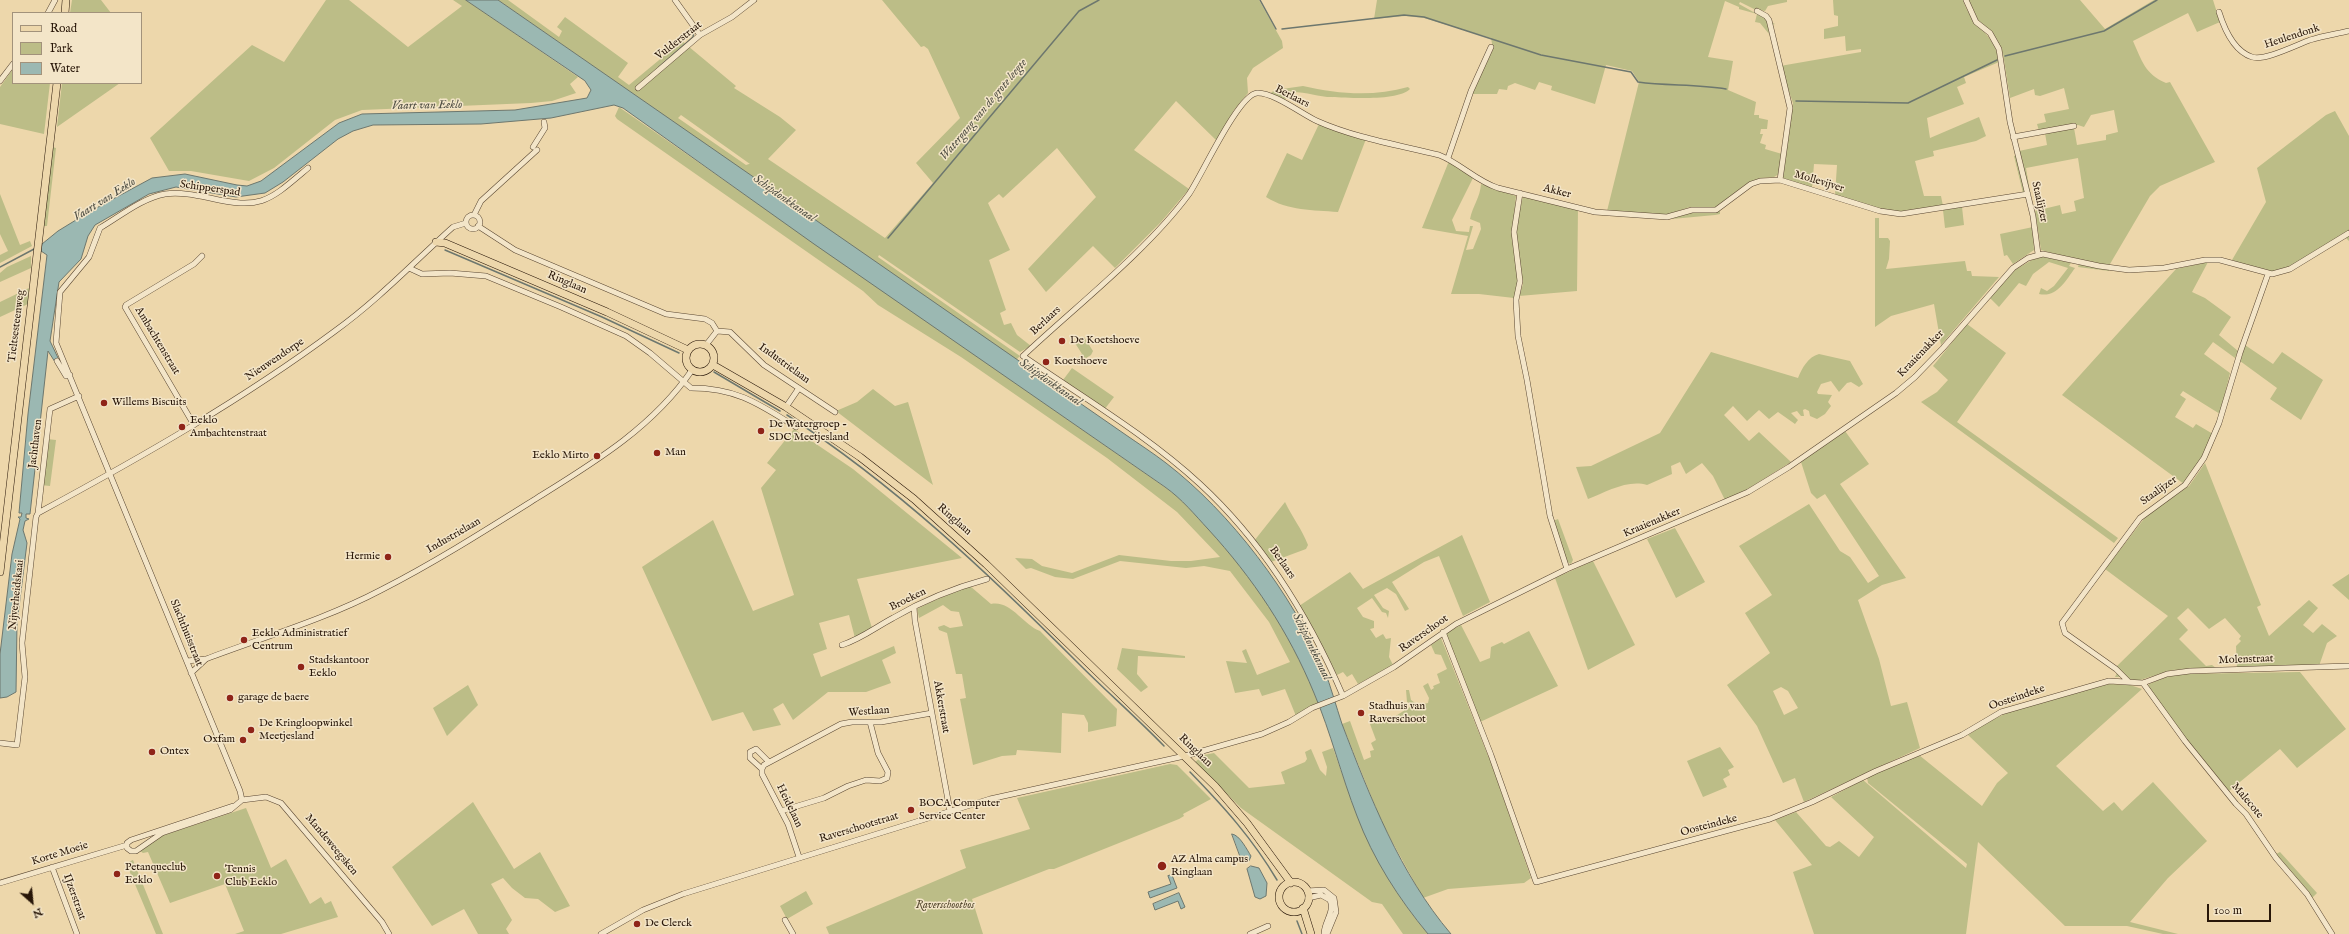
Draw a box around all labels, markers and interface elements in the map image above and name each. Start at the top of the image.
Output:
legend [12,12,142,84]
street label: Vulderstraat [653,19,705,63]
text: Road [50,21,77,36]
street label: Heulendonk [2263,22,2321,52]
text: Park [50,41,73,56]
water label: Watergang van de grote leegte [937,56,1031,164]
text: Water [50,61,80,76]
street label: Berlaars [1273,83,1311,111]
water label: Vaart van Eeklo [392,98,462,114]
street label: Mollevijver [1792,168,1846,196]
water label: Schipdonkkanaal [750,172,818,226]
water label: Vaart van Eeklo [71,175,139,225]
street label: Schipperspad [179,178,241,200]
street label: Staalijzer [2028,180,2050,224]
street label: Akker [1542,182,1572,202]
street label: Ringlaan [545,269,589,297]
street label: Tieltsesteenweg [6,289,28,363]
street label: Berlaars [1028,304,1064,338]
street label: Ambachtenstraat [132,305,182,377]
street label: Kraaienakker [1895,328,1947,380]
place label: De Koetshoeve [1070,334,1139,348]
street label: Nieuwendorpe [243,336,307,384]
marker: De Koetshoeve [1057,336,1067,346]
street label: Industrielaan [756,341,812,387]
place label: Koetshoeve [1054,355,1107,369]
water label: Schipdonkkanaal [1016,356,1084,410]
marker: Koetshoeve [1041,357,1051,367]
place label: Willems Biscuits [112,396,186,410]
marker: Willems Biscuits [99,398,109,408]
place label: Eeklo Ambachtenstraat [190,414,267,440]
place label: De Watergroep - SDC Meetjesland [769,418,849,444]
street label: Jachthaven [26,419,46,469]
marker: Eeklo Ambachtenstraat [177,422,187,432]
marker: De Watergroep - SDC Meetjesland [756,426,766,436]
place label: Man [665,446,686,460]
marker: Man [652,448,662,458]
place label: Eeklo Mirto [532,449,589,463]
marker: Eeklo Mirto [592,451,602,461]
street label: Staalijzer [2138,473,2180,509]
street label: Ringlaan [934,501,974,539]
street label: Kraaienakker [1621,505,1683,541]
street label: Industrielaan [425,515,483,557]
street label: Berlaars [1266,544,1298,582]
place label: Hermie [345,550,380,564]
marker: Hermie [383,552,393,562]
street label: Nijverheidskaai [7,559,27,631]
street label: Broeken [888,586,928,614]
street label: Slachthuisstraat [167,598,205,668]
water label: Schipdonkkanaal [1289,611,1333,683]
street label: Raverschoot [1397,612,1451,656]
place label: Eeklo Administratief Centrum [252,627,348,653]
marker: Eeklo Administratief Centrum [239,635,249,645]
street label: Molenstraat [2218,652,2274,668]
place label: Stadskantoor Eeklo [309,654,369,680]
marker: Stadskantoor Eeklo [296,662,306,672]
street label: Akkerstraat [930,680,952,734]
street label: Oosteindeke [1987,682,2047,714]
place label: garage de baere [238,691,309,705]
marker: garage de baere [225,693,235,703]
place label: Stadhuis van Raverschoot [1369,700,1426,726]
street label: Westlaan [848,704,890,720]
marker: Stadhuis van Raverschoot [1356,708,1366,718]
place label: De Kringloopwinkel Meetjesland [259,717,353,743]
marker: De Kringloopwinkel Meetjesland [246,725,256,735]
street label: Ringlaan [1176,732,1214,770]
place label: Oxfam [203,733,235,747]
marker: Oxfam [238,735,248,745]
place label: Ontex [160,745,189,759]
marker: Ontex [147,747,157,757]
street label: Malecote [2228,780,2266,822]
street label: Heidelaan [773,782,805,830]
place label: BOCA Computer Service Center [919,797,1000,823]
marker: BOCA Computer Service Center [906,805,916,815]
street label: Raverschootstraat [818,810,900,846]
street label: Mandeweegsken [302,812,360,878]
street label: Oosteindeke [1679,812,1739,840]
street label: Korte Moeie [30,839,90,869]
place label: AZ Alma campus Ringlaan [1171,853,1248,879]
marker: AZ Alma campus Ringlaan [1156,860,1168,872]
place label: Petanqueclub Eeklo [125,861,186,887]
place label: Tennis Club Eeklo [225,863,277,889]
marker: Petanqueclub Eeklo [112,869,122,879]
marker: Tennis Club Eeklo [212,871,222,881]
street label: IJzerstraat [60,872,88,922]
north arrow [12,882,52,922]
scale bar [2209,896,2273,922]
park label: Raverschootbos [916,899,974,913]
text: 100 m [2214,903,2242,918]
text: N [30,904,45,921]
place label: De Clerck [645,917,692,931]
marker: De Clerck [632,919,642,929]

